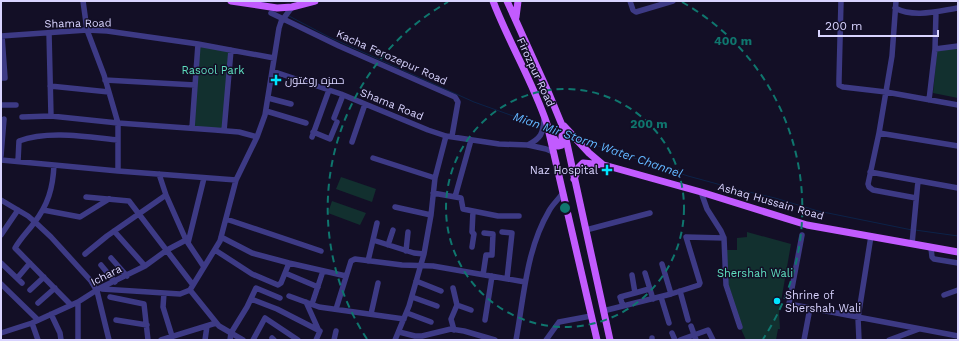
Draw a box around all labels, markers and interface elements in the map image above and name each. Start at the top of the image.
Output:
scale bar [819,12,938,38]
street label: Shama Road [44,16,112,31]
text: 200 m [825,19,862,33]
street label: Kacha Ferozepur Road [334,27,449,88]
text: 400 m [714,34,752,48]
street label: Firozpur Road [514,36,557,109]
park label: Rasool Park [182,64,244,77]
marker: حمزه روغتون [270,74,282,86]
place label: حمزه روغتون [285,74,344,87]
street label: Shama Road [358,86,425,123]
water label: Mian Mir Storm Water Channel [511,109,685,181]
text: 200 m [630,117,668,131]
place label: Naz Hospital [530,164,599,177]
marker: Naz Hospital [601,164,613,176]
street label: Ashaq Hussain Road [716,180,825,223]
centre of rings [558,201,572,215]
street label: Ichara [89,262,124,289]
park label: Shershah Wali [717,267,793,280]
place label: Shrine of Shershah Wali [785,289,861,315]
marker: Shrine of Shershah Wali [772,296,782,306]

